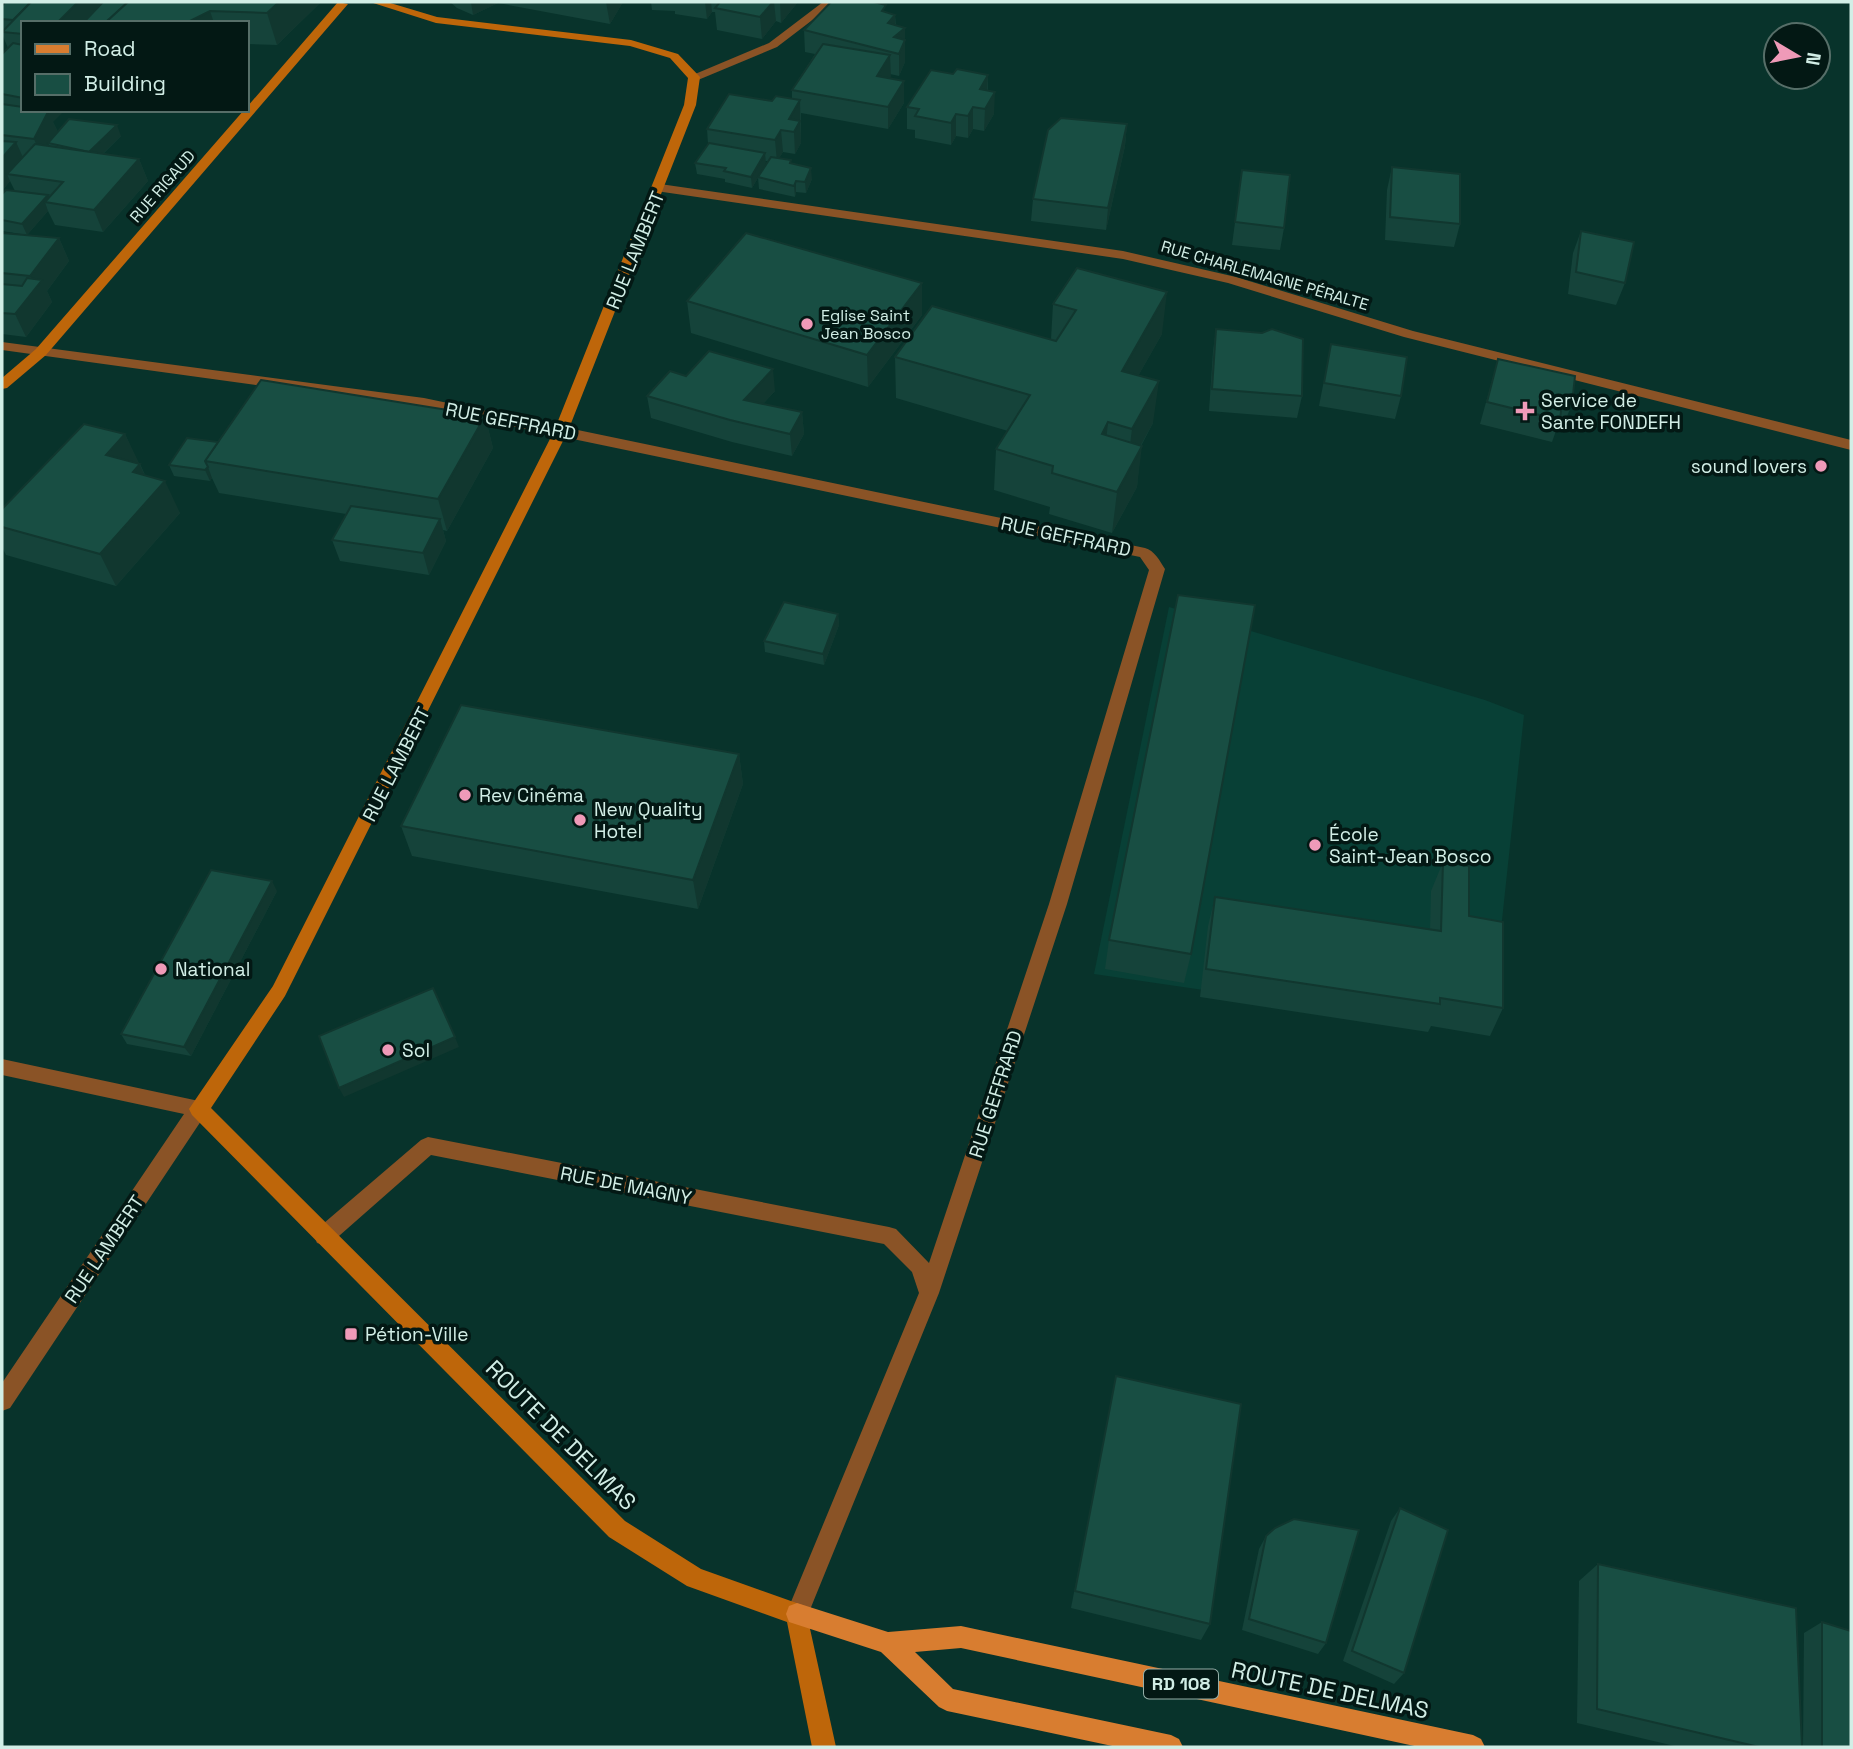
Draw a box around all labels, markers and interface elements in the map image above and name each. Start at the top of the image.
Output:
legend [21,21,248,112]
north arrow [1762,21,1832,91]
text: Road [84,35,136,62]
text: N [1800,50,1827,67]
text: Building [84,70,166,97]
street label: RUE RIGAUD [125,146,200,227]
street label: RUE LAMBERT [600,187,671,313]
street label: RUE CHARLEMAGNE PÉRALTE [1159,236,1371,315]
place label: Eglise Saint Jean Bosco [821,305,911,344]
marker: Eglise Saint Jean Bosco [799,316,815,332]
place label: Service de Sante FONDEFH [1541,388,1681,435]
street label: RUE GEFFRARD [443,397,578,446]
marker: Service de Sante FONDEFH [1515,401,1535,421]
place label: sound lovers [1691,454,1807,479]
marker: sound lovers [1813,458,1829,474]
street label: RUE GEFFRARD [998,510,1133,562]
street label: RUE LAMBERT [357,703,436,826]
place label: Rev Cinéma [479,783,584,808]
marker: Rev Cinéma [457,787,473,803]
place label: New Quality Hotel [594,797,703,844]
marker: New Quality Hotel [572,812,588,828]
place label: École Saint-Jean Bosco [1329,822,1492,869]
marker: École Saint-Jean Bosco [1307,837,1323,853]
place label: National [175,957,250,982]
marker: National [153,961,169,977]
street label: RUE GEFFRARD [963,1027,1028,1161]
place label: Sol [402,1038,430,1063]
marker: Sol [380,1042,396,1058]
street label: RUE DE MAGNY [558,1160,694,1211]
street label: RUE LAMBERT [59,1190,150,1308]
place label: Pétion-Ville [365,1322,468,1347]
marker: Pétion-Ville [343,1326,359,1342]
street label: ROUTE DE DELMAS [479,1353,643,1517]
street label: ROUTE DE DELMAS [1229,1654,1431,1726]
road number: RD 108 [1144,1670,1218,1699]

